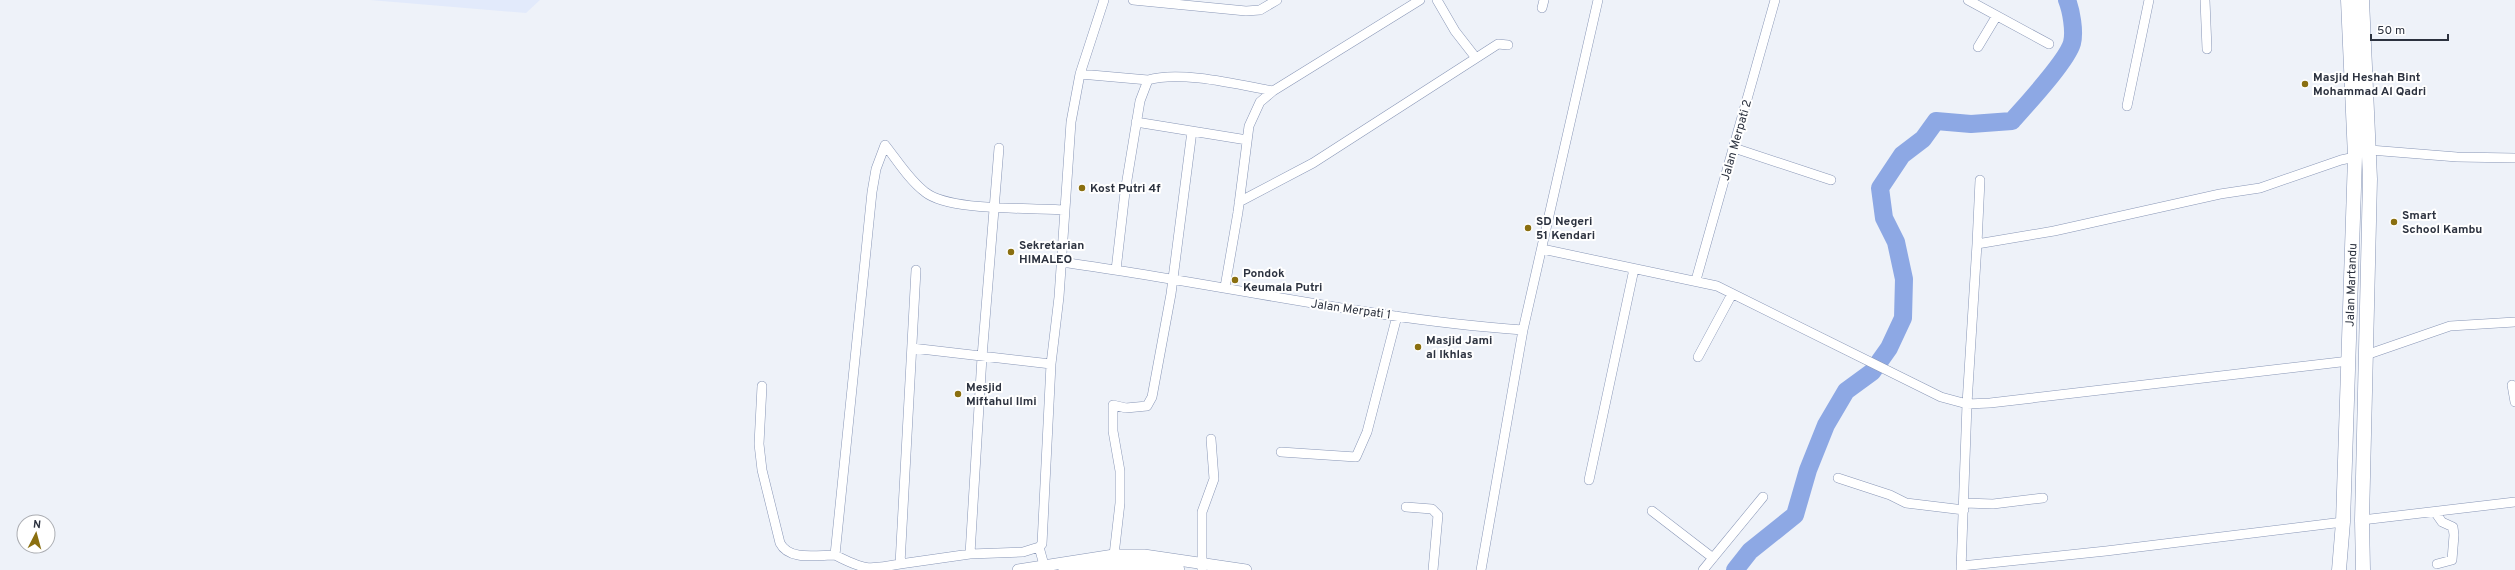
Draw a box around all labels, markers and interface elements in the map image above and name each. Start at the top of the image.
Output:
scale bar [2371,16,2448,42]
text: 50 m [2377,23,2405,39]
place label: Masjid Heshah Bint Mohammad Al Qadri [2313,70,2426,100]
marker: Masjid Heshah Bint Mohammad Al Qadri [2300,79,2310,89]
street label: Jalan Merpati 2 [1718,98,1756,183]
place label: Kost Putri 4f [1090,181,1161,197]
marker: Kost Putri 4f [1077,183,1087,193]
place label: Smart School Kambu [2402,208,2482,238]
place label: SD Negeri 51 Kendari [1536,214,1595,244]
marker: Smart School Kambu [2389,217,2399,227]
marker: SD Negeri 51 Kendari [1523,223,1533,233]
place label: Sekretarian HIMALEO [1019,238,1084,268]
street label: Jalan Martandu [2343,243,2361,327]
marker: Sekretarian HIMALEO [1006,247,1016,257]
place label: Pondok Keumala Putri [1243,266,1323,296]
marker: Pondok Keumala Putri [1230,275,1240,285]
street label: Jalan Merpati 1 [1310,296,1392,324]
place label: Masjid Jami al Ikhlas [1426,333,1492,363]
marker: Masjid Jami al Ikhlas [1413,342,1423,352]
place label: Mesjid Miftahul Ilmi [966,380,1037,410]
marker: Mesjid Miftahul Ilmi [953,389,963,399]
north arrow [16,514,56,554]
text: N [32,518,42,532]

